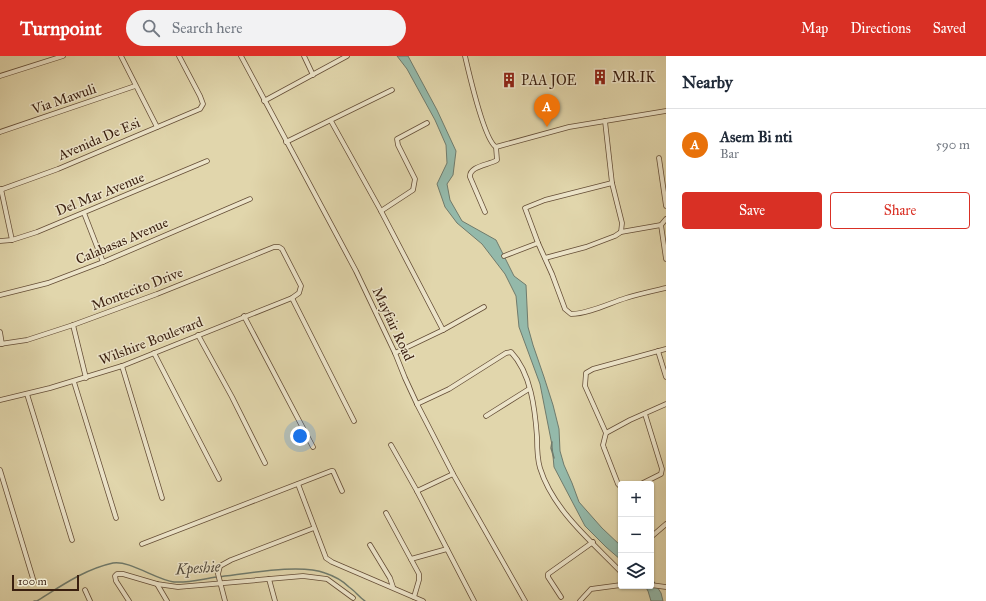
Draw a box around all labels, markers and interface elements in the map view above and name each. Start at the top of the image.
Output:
search box [126,10,406,46]
text: Turnpoint [20,17,102,40]
icon: search [140,17,162,39]
text: Search here [172,19,243,37]
text: Map [801,20,828,37]
text: Directions [850,20,911,37]
text: Saved [933,20,966,37]
building icon: MR.IK [591,68,609,86]
place label: MR.IK [612,69,656,86]
building icon: PAA JOE [500,71,518,89]
place label: PAA JOE [521,72,577,90]
text: Nearby [682,72,733,93]
street label: Via Mawuli [29,80,99,118]
pin: A [534,94,560,127]
street label: Avenida De Esi [55,114,143,164]
text: Asem Bi nti [720,128,792,146]
text: A [691,137,699,153]
text: 590 m [936,137,970,153]
text: Bar [720,146,739,162]
street label: Del Mar Avenue [53,168,147,220]
button: Save [682,192,822,229]
button: Share [830,192,970,229]
street label: Calabasas Avenue [73,214,171,268]
street label: Montecito Drive [89,264,185,314]
street label: Mayfair Road [369,284,417,364]
street label: Wilshire Boulevard [97,313,205,369]
your location [290,426,310,446]
map controls [618,481,654,589]
button: + [618,481,654,517]
button: − [618,517,654,553]
button: layers [618,553,654,589]
water label: Kpeshie [174,557,221,580]
scale bar [12,573,79,592]
text: 100 m [18,575,47,588]

